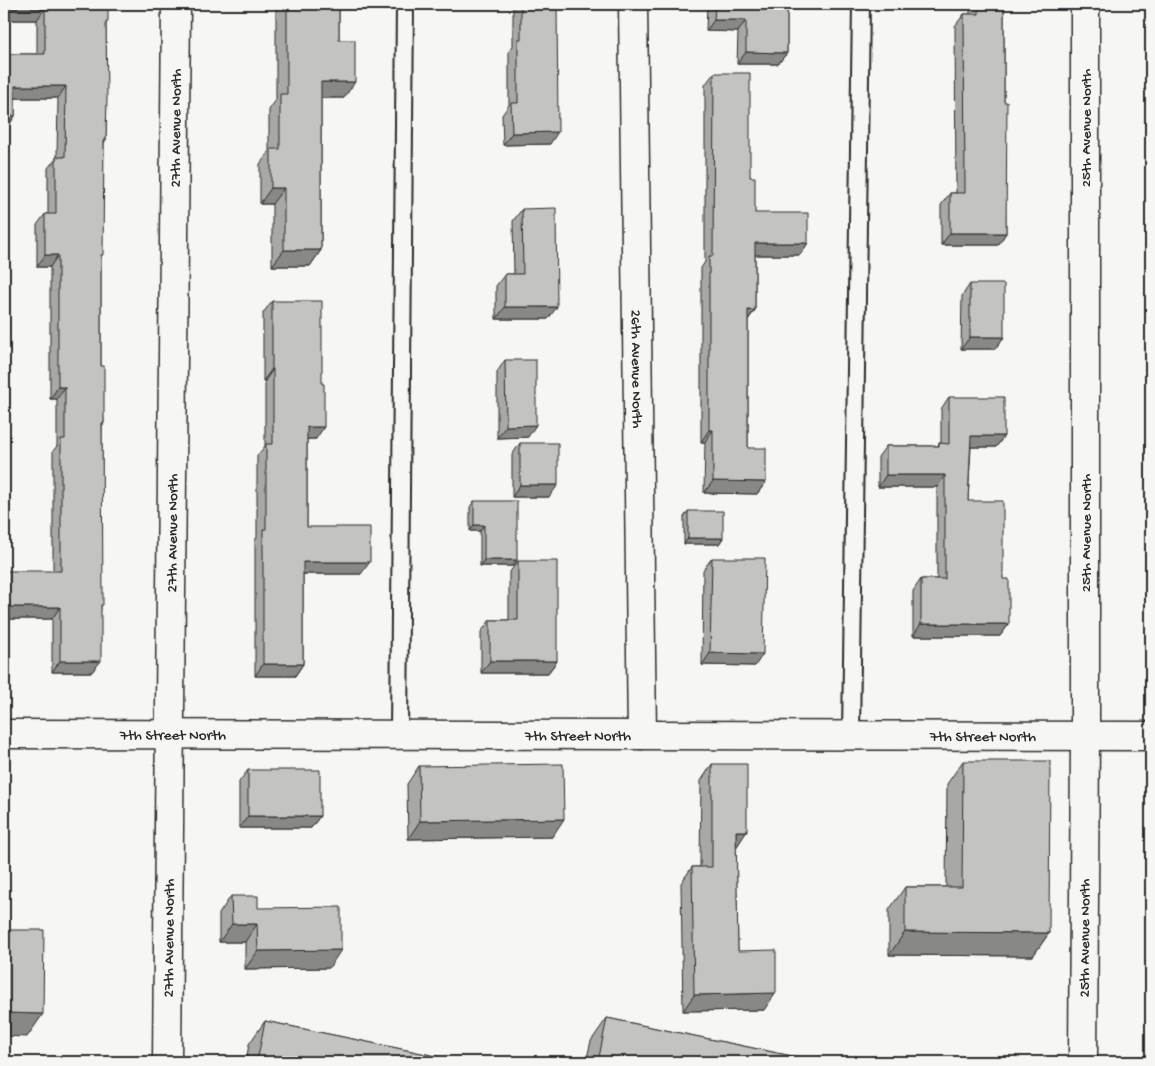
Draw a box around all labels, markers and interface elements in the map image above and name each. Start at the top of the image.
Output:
street label: 27th Avenue North [167,69,186,188]
street label: 25th Avenue North [1078,69,1096,187]
street label: 26th Avenue North [626,310,645,428]
street label: 27th Avenue North [164,474,183,592]
street label: 25th Avenue North [1078,474,1096,592]
street label: 7th Street North [119,727,226,745]
street label: 7th Street North [524,728,631,746]
street label: 7th Street North [929,729,1036,747]
street label: 27th Avenue North [161,879,180,997]
street label: 25th Avenue North [1076,879,1095,997]

